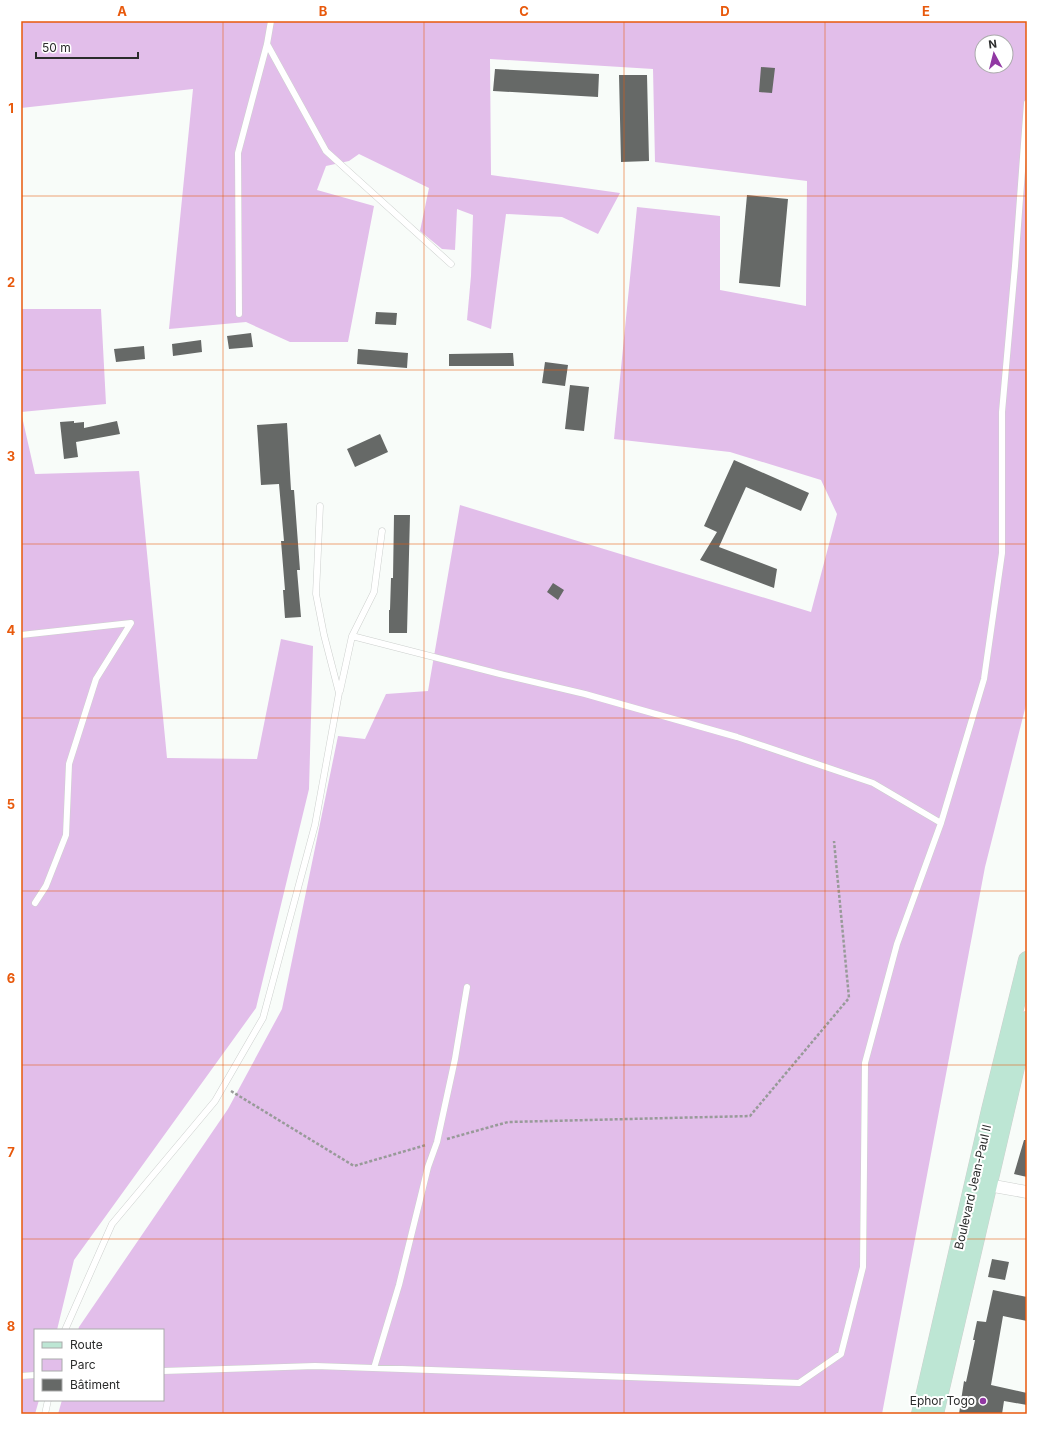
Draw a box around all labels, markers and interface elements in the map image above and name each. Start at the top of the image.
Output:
text: A [117,3,127,19]
text: B [319,3,328,19]
text: C [519,3,529,19]
text: D [720,3,730,19]
text: E [922,3,930,19]
scale bar [36,34,138,60]
north arrow [974,34,1014,74]
text: N [988,37,998,52]
text: 50 m [42,40,71,55]
text: 1 [8,100,14,116]
text: 2 [7,274,15,290]
text: 3 [7,448,15,464]
text: 4 [7,622,16,638]
text: 5 [7,796,15,812]
text: 6 [7,970,15,986]
street label: Boulevard Jean-Paul II [951,1123,994,1251]
text: 7 [7,1144,15,1160]
text: 8 [7,1318,15,1334]
legend [34,1329,164,1401]
text: Route [70,1337,103,1352]
text: Parc [70,1357,96,1372]
text: Bâtiment [70,1377,120,1392]
place label: Ephor Togo [910,1393,975,1408]
marker: Ephor Togo [978,1396,988,1406]

